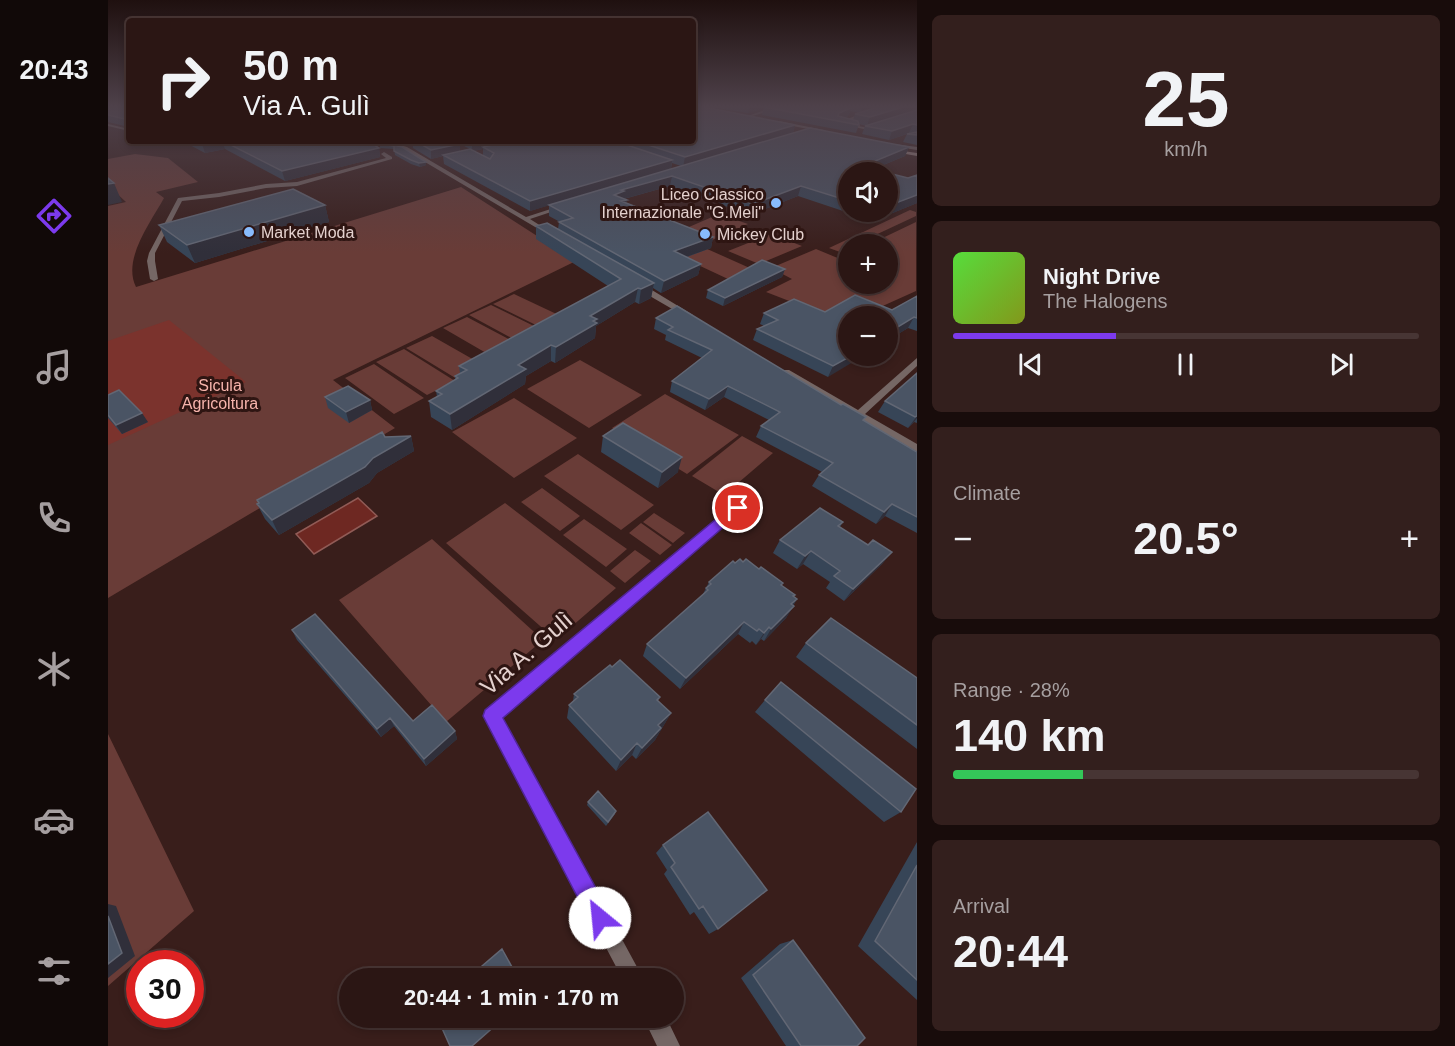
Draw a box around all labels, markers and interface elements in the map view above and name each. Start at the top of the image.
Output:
icon: right [144,42,222,120]
text: 50 m [243,42,339,89]
text: 20:43 [19,55,89,85]
text: 25 [1143,55,1229,143]
text: Via A. Gulì [243,91,370,121]
text: km/h [1164,138,1208,160]
map controls [838,162,898,366]
button: sound [838,162,898,222]
place label: Liceo Classico Internazionale "G.Meli" [601,186,764,221]
icon: directions [33,195,75,237]
marker: Liceo Classico Internazionale "G.Meli" [769,196,783,210]
place label: Market Moda [261,224,354,241]
marker: Market Moda [242,225,256,239]
place label: Mickey Club [717,226,804,243]
marker: Mickey Club [698,227,712,241]
button: + [838,234,898,294]
text: Night Drive [1043,264,1160,289]
text: The Halogens [1043,290,1168,312]
button: − [838,306,898,366]
icon: music [33,346,75,388]
icon: previous [1014,348,1047,381]
icon: pause [1169,348,1202,381]
icon: next [1325,348,1358,381]
park label: Sicula Agricoltura [182,377,258,412]
pin [712,482,763,533]
text: Climate [953,482,1021,504]
icon: arrive [721,491,754,524]
icon: phone [33,497,75,539]
text: 20.5° [1133,513,1239,564]
text: − [953,520,972,557]
text: + [1400,520,1419,557]
street label: Via A. Gulì [475,606,577,700]
icon: climate [33,648,75,690]
text: Range · 28% [953,679,1070,701]
text: 140 km [953,710,1106,761]
icon: car [33,799,75,841]
position arrow [568,886,632,950]
text: Arrival [953,895,1010,917]
text: 20:44 [953,926,1068,977]
icon: filters [33,950,75,992]
speed limit sign: 30 [126,950,204,1028]
text: 20:44 · 1 min · 170 m [404,985,619,1010]

